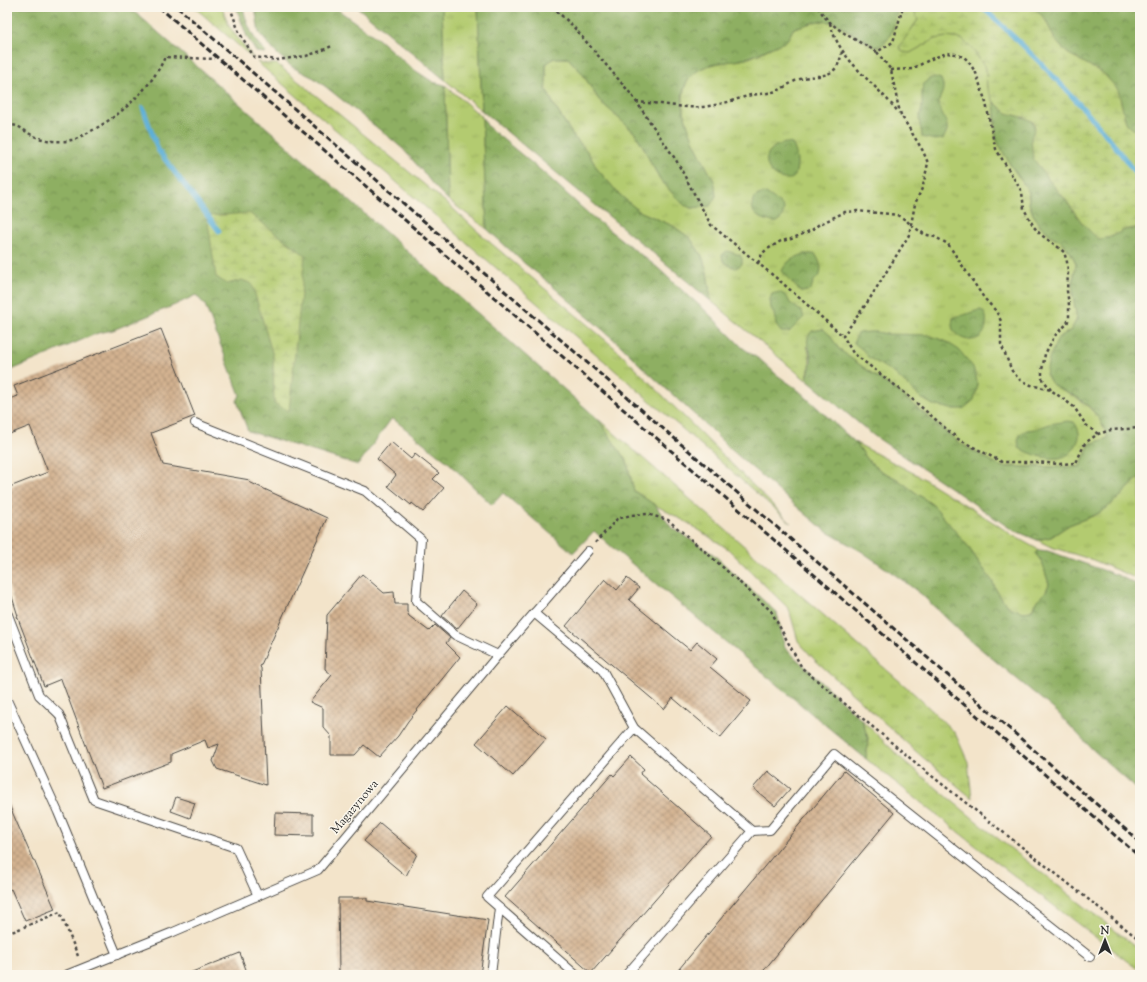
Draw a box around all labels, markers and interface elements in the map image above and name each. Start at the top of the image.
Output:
street label: Magazynowa [327,776,383,838]
north arrow [1085,920,1125,960]
text: N [1100,923,1110,939]

